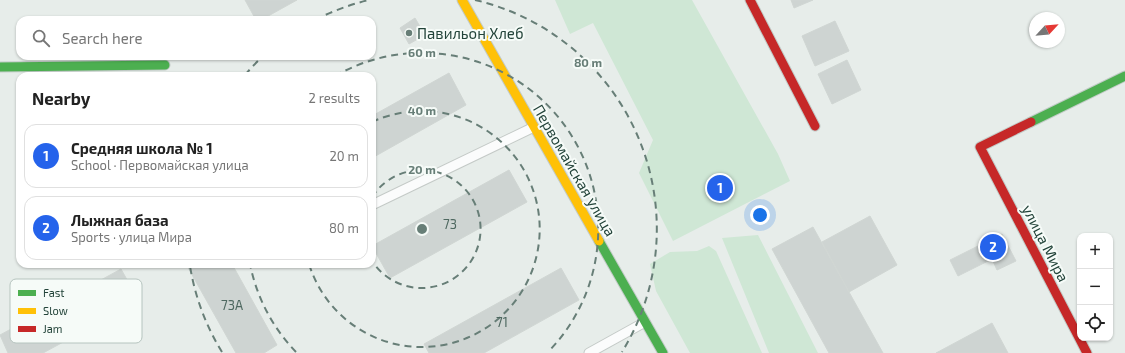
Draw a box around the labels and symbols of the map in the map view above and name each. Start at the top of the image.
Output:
north arrow [1029,12,1065,48]
place label: Павильон Хлеб [417,24,524,42]
marker: Павильон Хлеб [404,28,414,38]
text: 60 m [408,45,436,59]
text: 80 m [574,55,602,69]
street label: Первомайская улица [529,101,620,240]
text: 40 m [408,103,436,117]
text: 20 m [408,162,436,176]
pin: 1 [707,173,733,203]
street label: улица Мира [1018,201,1073,285]
your location [750,205,770,225]
house number: 73 [443,216,457,232]
centre of rings [415,222,429,236]
pin: 2 [980,232,1006,262]
legend [10,279,142,343]
text: Fast [43,286,65,299]
house number: 73А [221,297,243,313]
text: Slow [43,304,68,317]
house number: 71 [496,314,508,330]
text: Jam [43,322,62,335]

